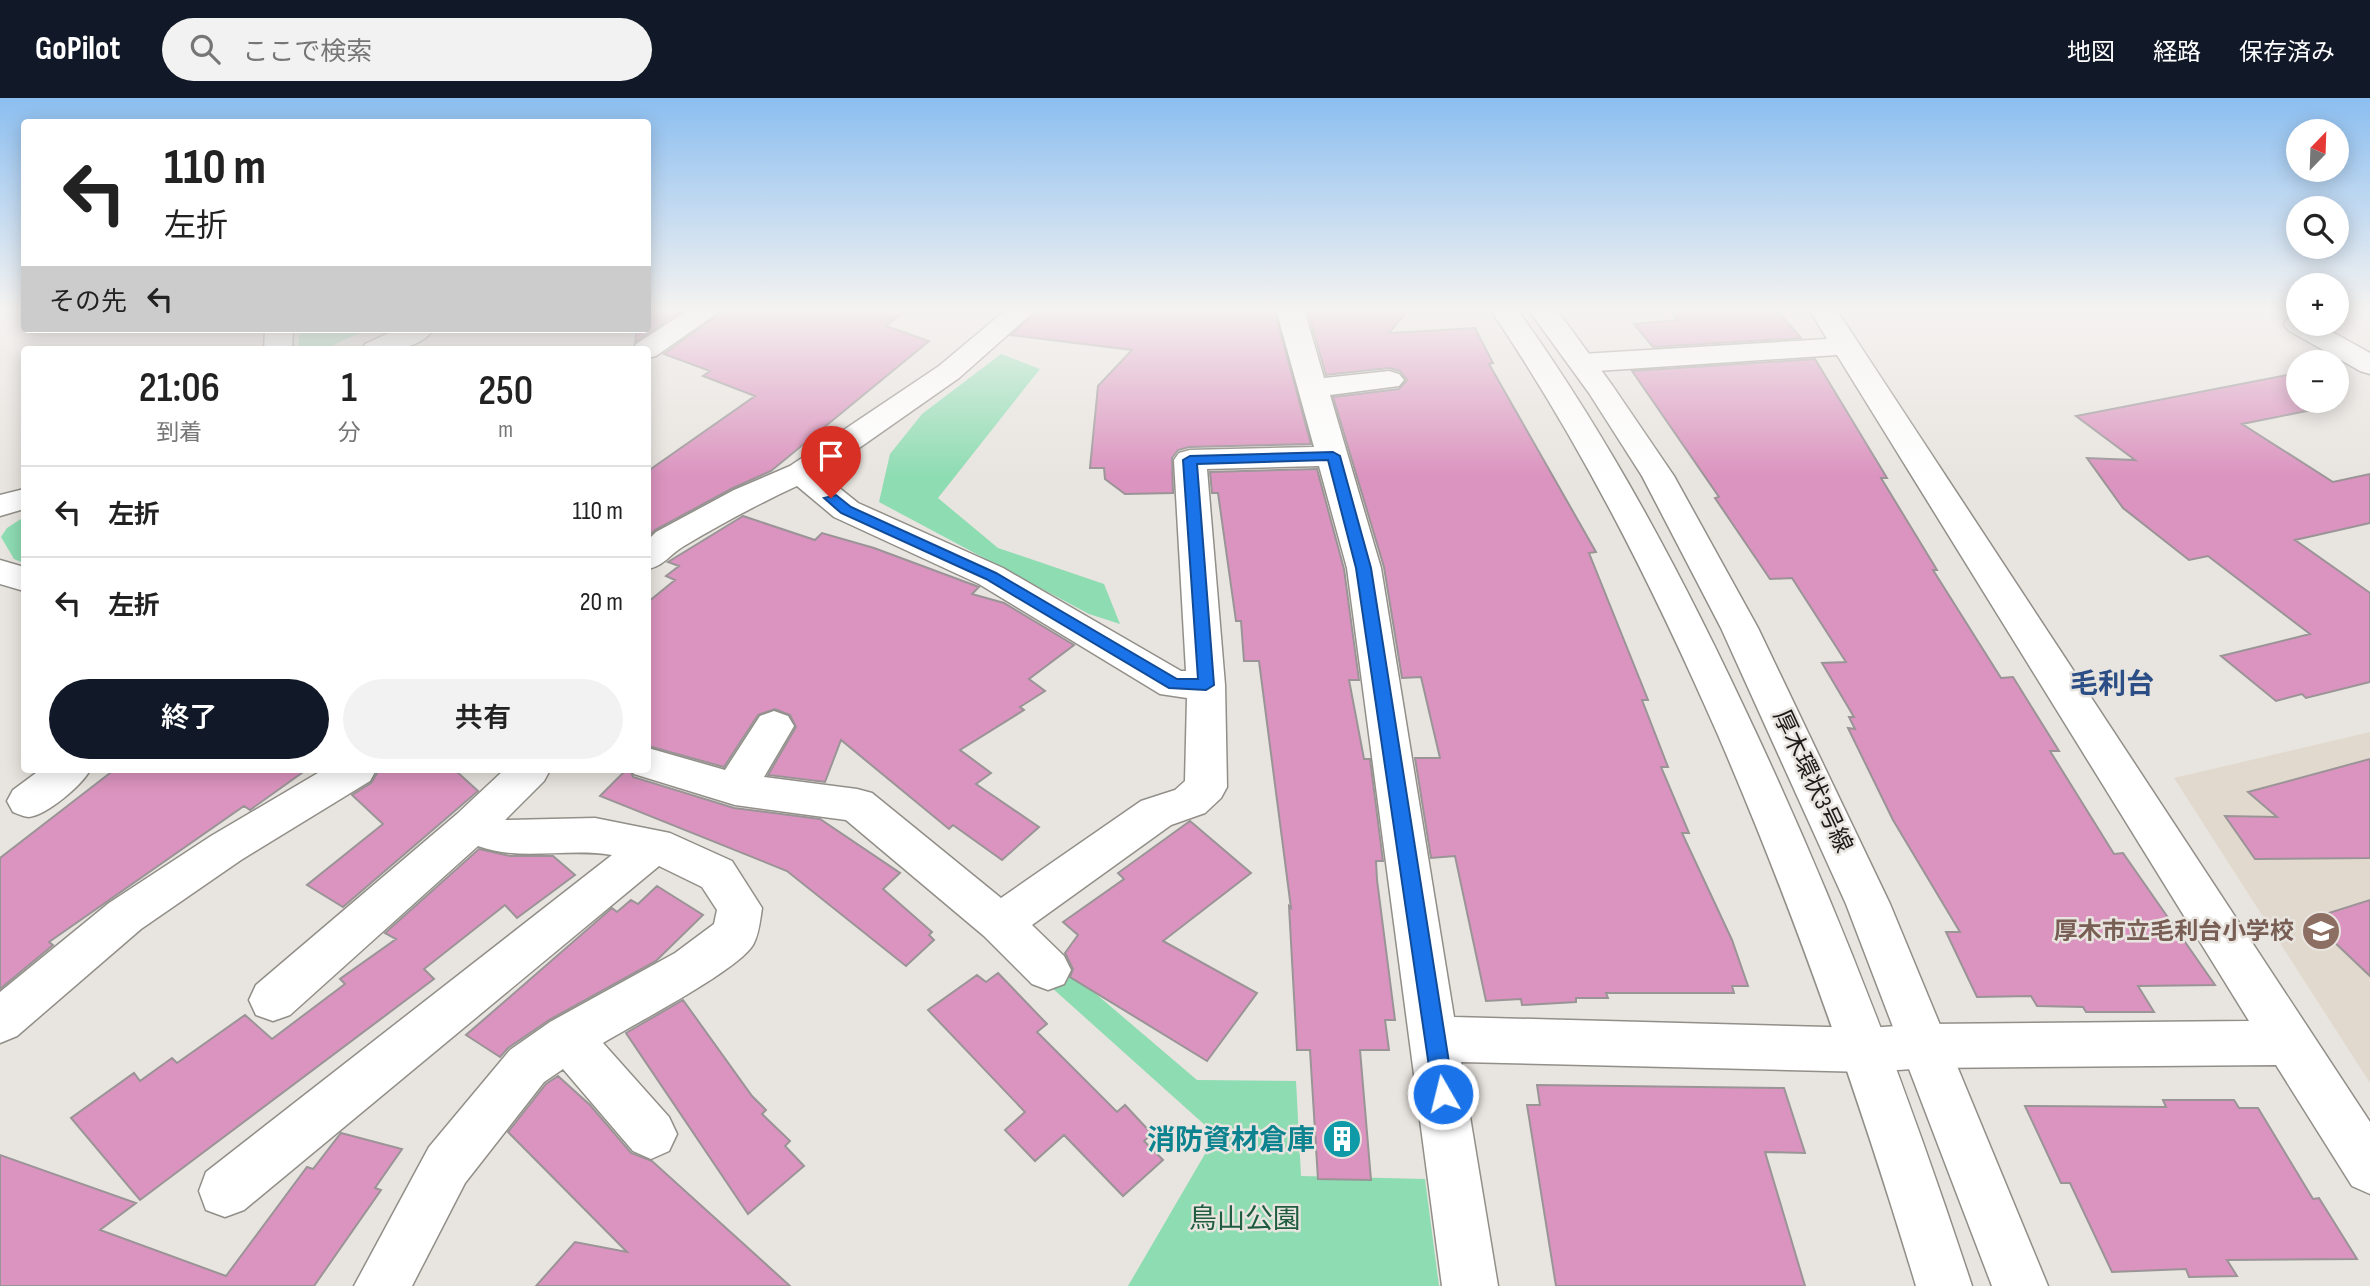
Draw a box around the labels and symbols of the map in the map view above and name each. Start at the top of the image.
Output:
north arrow [2286,119,2348,182]
pin [801,426,861,498]
district label: 毛利台 [2070,668,2154,701]
street label: 厚木環状3号線 [1767,705,1858,857]
school or university icon: 厚木市立毛利台小学校 [2300,910,2342,952]
place label: 厚木市立毛利台小学校 [2054,917,2294,946]
position arrow [1406,1057,1480,1131]
building icon: 消防資材倉庫 [1321,1118,1363,1160]
place label: 消防資材倉庫 [1147,1124,1315,1157]
park label: 鳥山公園 [1189,1203,1301,1236]

